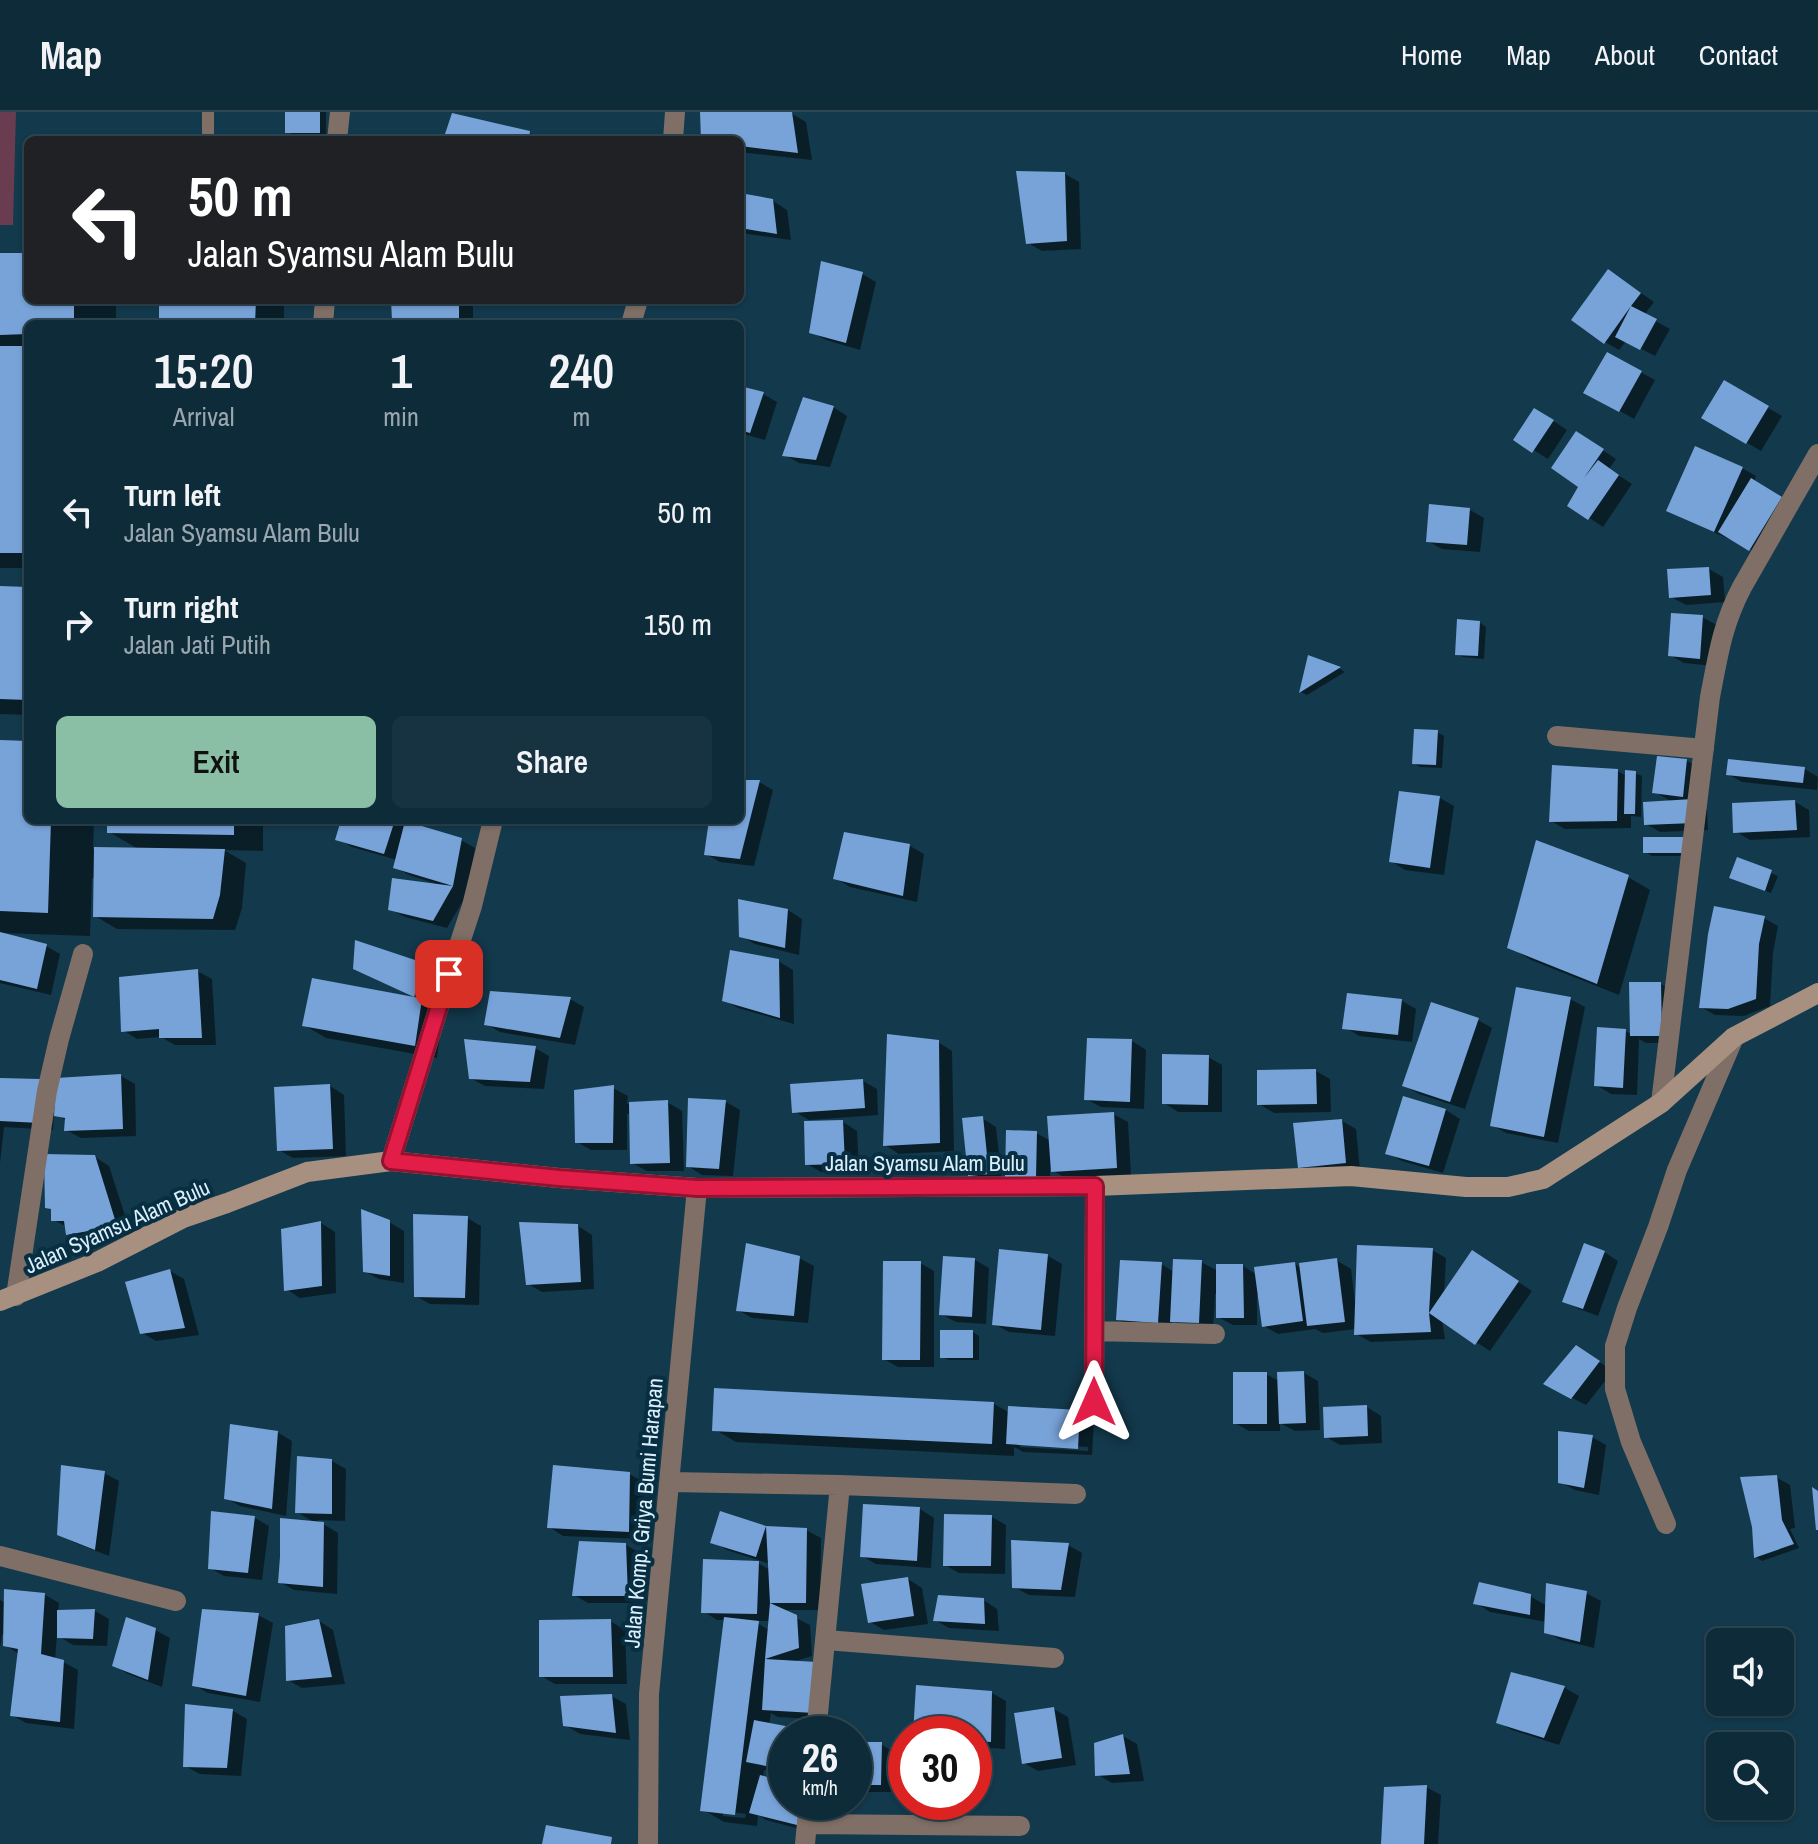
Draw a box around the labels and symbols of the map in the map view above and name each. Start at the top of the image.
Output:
pin [415,940,483,1008]
street label: Jalan Syamsu Alam Bulu [825,1148,1025,1178]
street label: Jalan Syamsu Alam Bulu [20,1172,214,1280]
position arrow [1052,1360,1136,1444]
street label: Jalan Komp. Griya Bumi Harapan [616,1377,670,1649]
speed limit sign: 30 [888,1716,992,1820]

